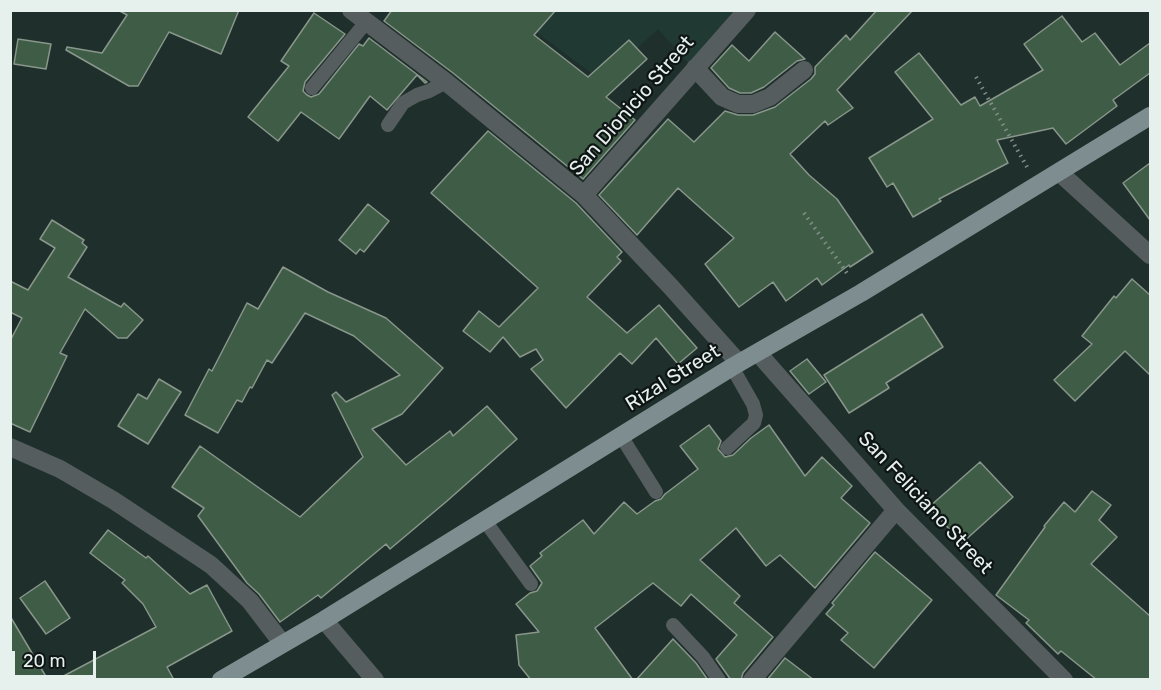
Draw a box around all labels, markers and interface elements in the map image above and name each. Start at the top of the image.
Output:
street label: San Dionicio Street [565,31,699,181]
street label: Rizal Street [621,340,725,416]
street label: San Feliciano Street [853,427,997,579]
scale bar [15,639,99,677]
text: 20 m [23,650,65,672]

